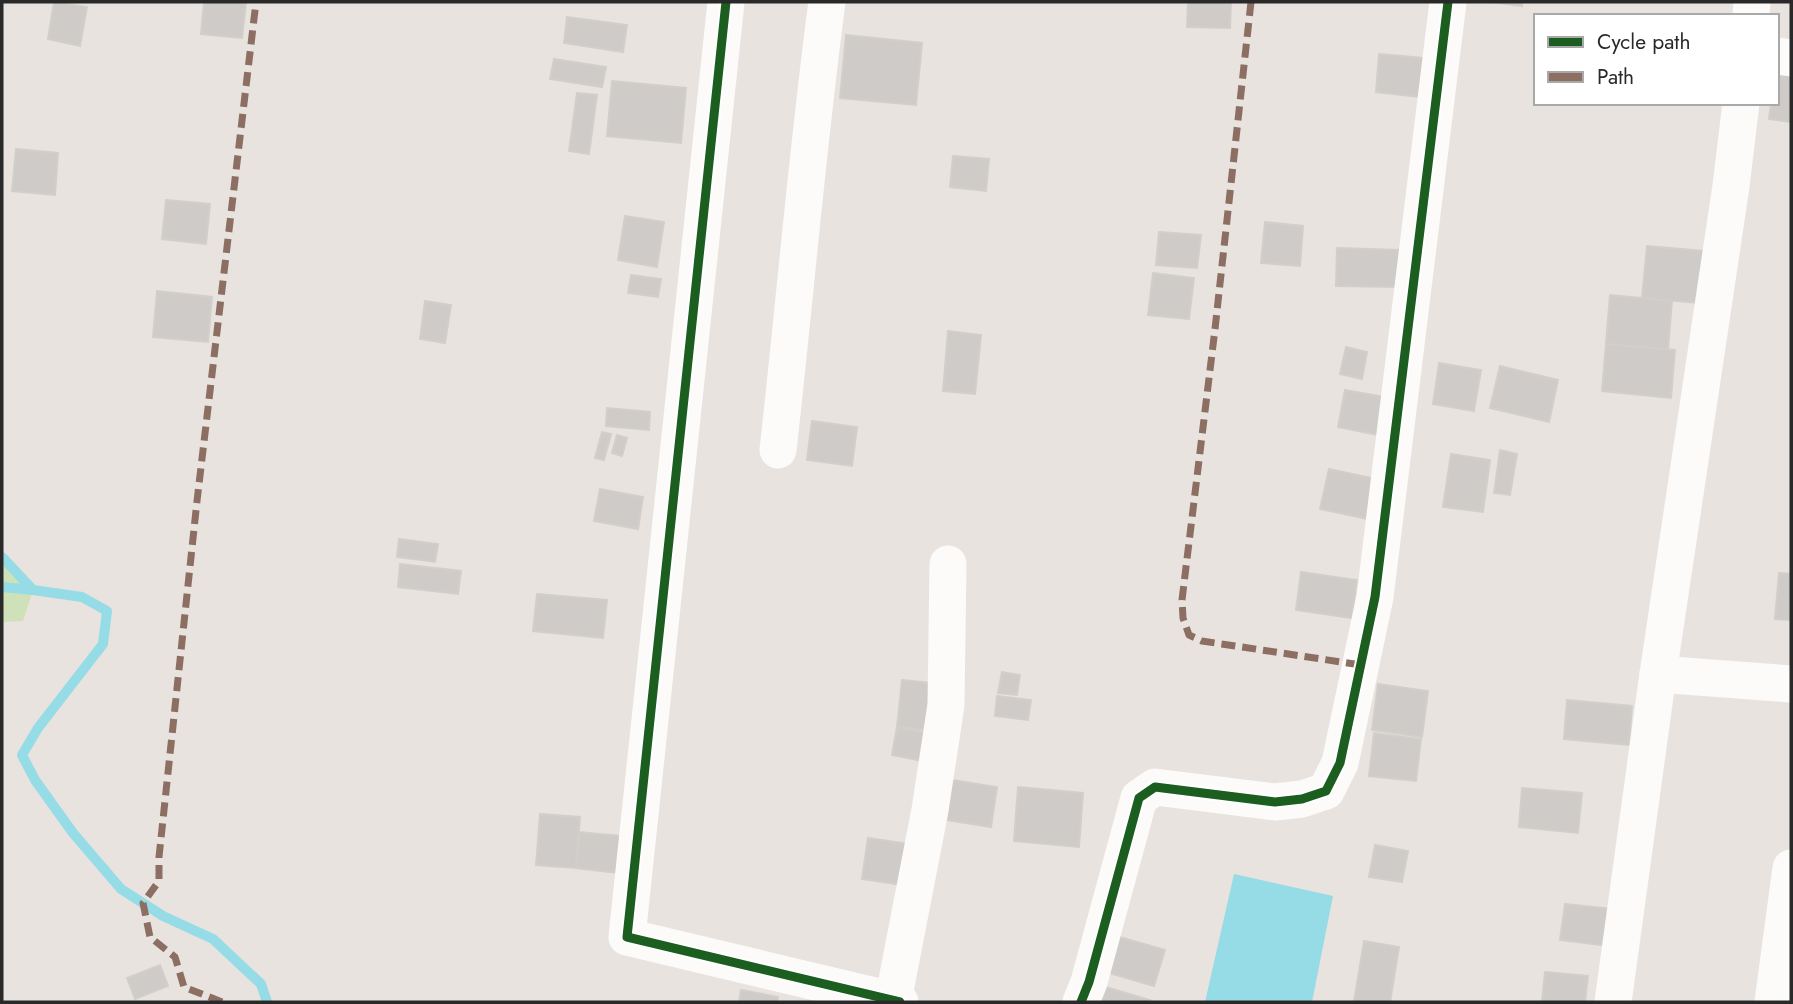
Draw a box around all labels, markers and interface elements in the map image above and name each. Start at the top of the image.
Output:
legend [1534,14,1779,105]
text: Cycle path [1597,27,1690,57]
text: Path [1597,62,1634,92]

